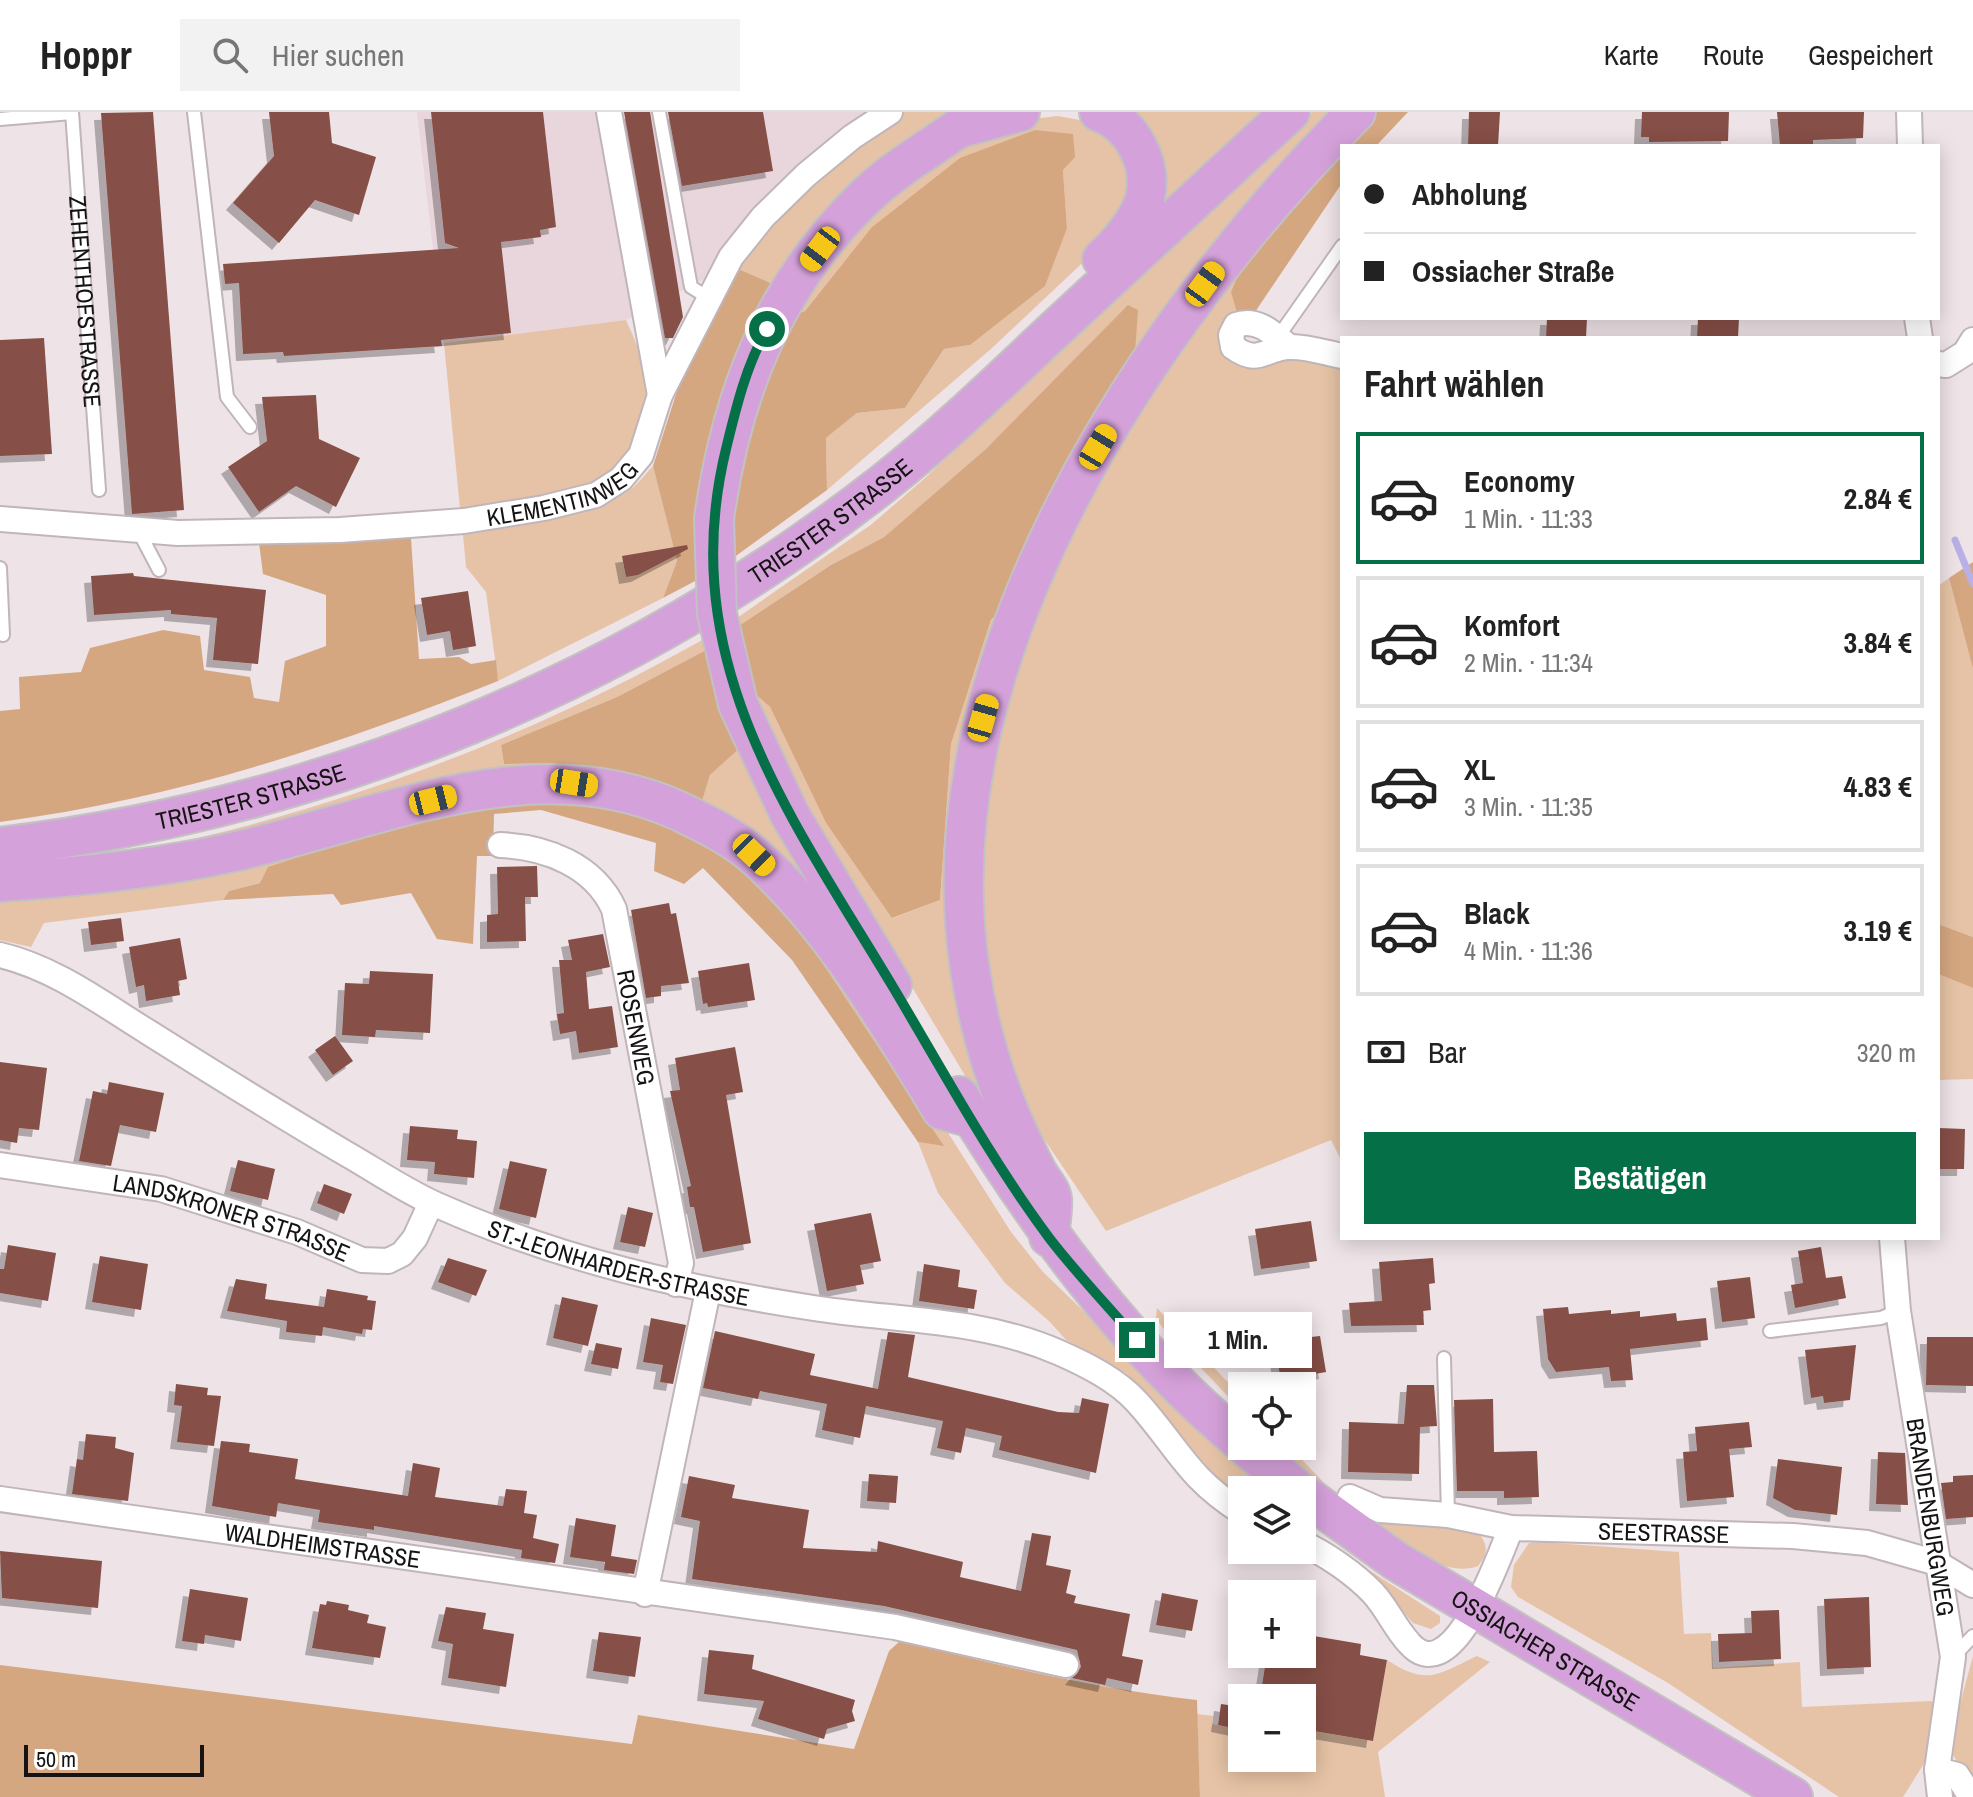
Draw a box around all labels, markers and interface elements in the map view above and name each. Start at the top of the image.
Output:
search box [180,19,740,91]
text: Hoppr [40,30,132,81]
icon: search [208,33,252,77]
text: Hier suchen [272,35,404,75]
text: Karte [1604,36,1659,74]
text: Route [1703,36,1764,74]
text: Gespeichert [1808,36,1933,74]
text: Abholung [1412,174,1527,214]
street label: ZEHENTHOFSTRASSE [62,194,109,409]
car [796,223,844,275]
text: Ossiacher Straße [1412,251,1614,291]
car [1181,258,1229,310]
route start [749,311,785,347]
text: Fahrt wählen [1364,360,1545,408]
car [1075,420,1121,474]
street label: TRIESTER STRASSE [742,451,919,591]
street label: KLEMENTINWEG [484,454,645,533]
text: Economy [1464,461,1575,501]
icon: car [1368,462,1440,534]
text: 2.84 € [1844,478,1912,518]
text: 1 Min. · 11:33 [1464,501,1593,536]
text: Komfort [1464,605,1560,645]
icon: car [1368,606,1440,678]
text: 3.84 € [1844,622,1912,662]
text: 2 Min. · 11:34 [1464,645,1593,680]
car [965,692,1001,744]
text: XL [1464,749,1495,789]
icon: car [1368,750,1440,822]
street label: TRIESTER STRASSE [153,755,349,837]
text: 4.83 € [1844,766,1912,806]
car [548,767,600,799]
car [407,783,459,817]
text: 3 Min. · 11:35 [1464,789,1593,824]
car [728,830,780,880]
text: Black [1464,893,1530,933]
icon: car [1368,894,1440,966]
text: 3.19 € [1844,910,1912,950]
text: 4 Min. · 11:36 [1464,933,1593,968]
street label: ROSENWEG [610,967,663,1088]
icon: cash [1364,1030,1408,1074]
text: Bar [1428,1032,1466,1072]
text: 320 m [1857,1035,1916,1070]
button: Bestätigen [1364,1132,1916,1224]
street label: LANDSKRONER STRASSE [111,1166,355,1269]
street label: ST.-LEONHARDER-STRASSE [483,1212,752,1313]
callout: 1 Min. [1165,1312,1313,1368]
route end [1119,1322,1155,1358]
text: 1 Min. [1208,1322,1268,1357]
map controls [1228,1372,1316,1772]
button: locate [1228,1372,1316,1460]
street label: BRANDENBURGWEG [1899,1416,1962,1619]
button: layers [1228,1476,1316,1564]
street label: SEESTRASSE [1598,1514,1730,1550]
street label: WALDHEIMSTRASSE [223,1515,423,1575]
button: + [1228,1580,1316,1668]
street label: OSSIACHER STRASSE [1446,1582,1645,1718]
button: − [1228,1684,1316,1772]
scale bar [24,1741,204,1777]
text: 50 m [36,1744,76,1774]

